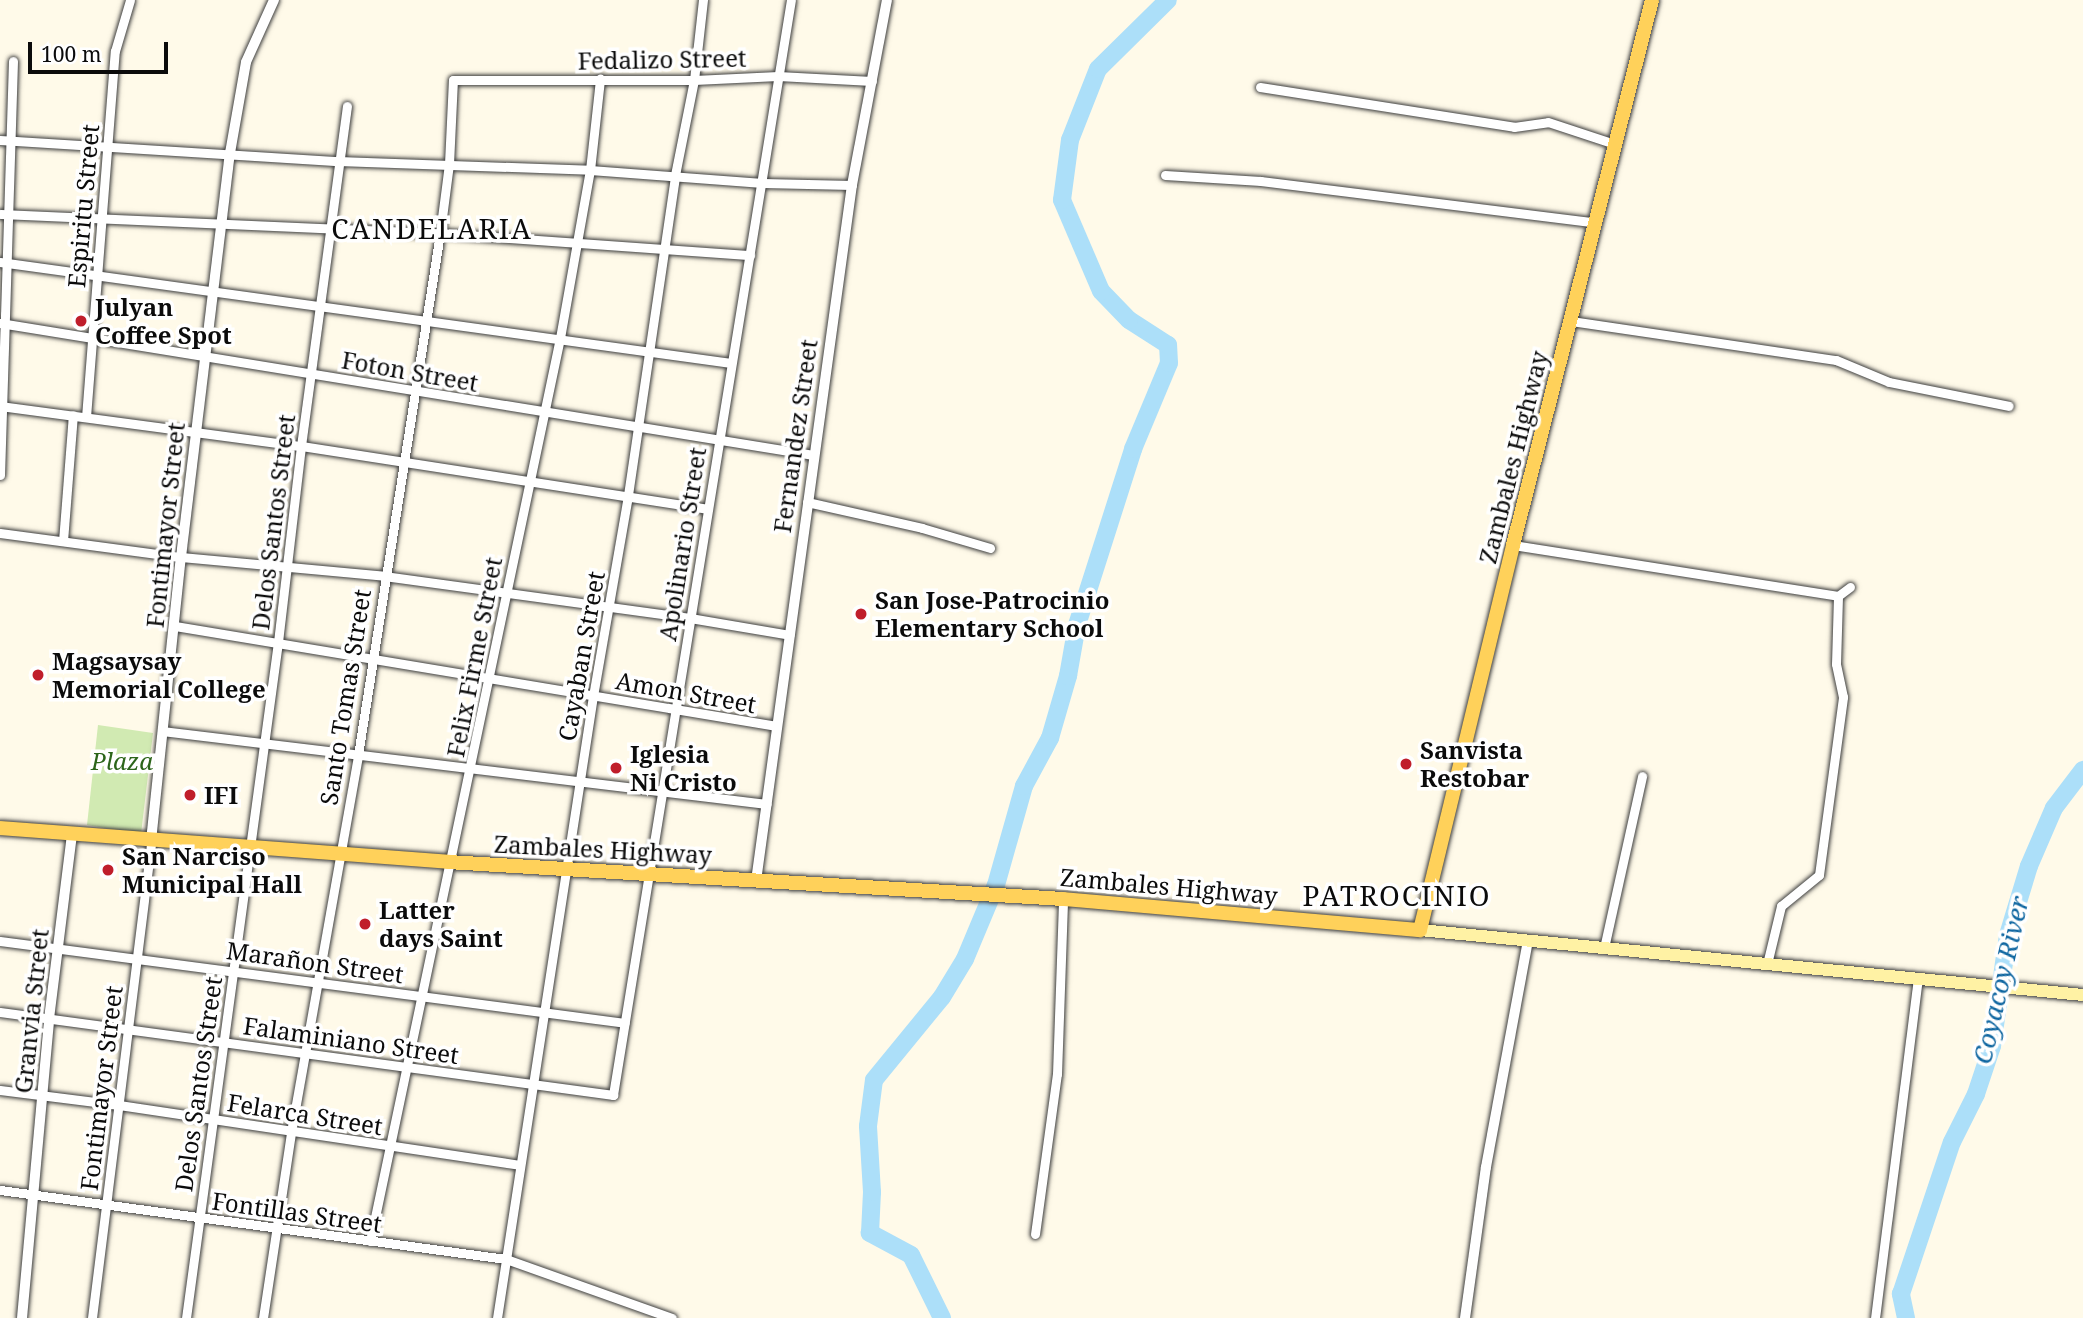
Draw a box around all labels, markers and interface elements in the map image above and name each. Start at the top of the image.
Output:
scale bar [32,28,172,72]
text: 100 m [41,40,102,68]
street label: Fedalizo Street [577,43,747,75]
street label: Espiritu Street [62,123,104,289]
district label: CANDELARIA [332,211,532,245]
place label: Julyan Coffee Spot [95,293,232,349]
marker: Julyan Coffee Spot [73,313,89,329]
street label: Fernandez Street [767,338,823,534]
street label: Foton Street [340,345,480,397]
street label: Zambales Highway [1473,348,1553,566]
street label: Delos Santos Street [245,413,301,631]
street label: Fontimayor Street [140,421,190,629]
street label: Apolinario Street [652,445,712,643]
street label: Felix Firme Street [440,555,508,759]
street label: Cayaban Street [552,569,610,743]
place label: San Jose-Patrocinio Elementary School [875,586,1110,642]
street label: Santo Tomas Street [314,587,376,807]
marker: San Jose-Patrocinio Elementary School [853,606,869,622]
place label: Magsaysay Memorial College [52,647,266,703]
street label: Amon Street [614,665,758,719]
marker: Magsaysay Memorial College [30,667,46,683]
place label: Sanvista Restobar [1420,736,1529,792]
place label: Iglesia Ni Cristo [630,740,737,796]
park label: Plaza [91,747,153,775]
marker: Sanvista Restobar [1398,756,1414,772]
marker: Iglesia Ni Cristo [608,760,624,776]
place label: IFI [204,781,238,809]
marker: IFI [182,787,198,803]
street label: Zambales Highway [493,829,713,869]
place label: San Narciso Municipal Hall [122,842,302,898]
marker: San Narciso Municipal Hall [100,862,116,878]
street label: Zambales Highway [1059,862,1279,910]
district label: PATROCINIO [1304,878,1490,912]
water label: Coyacoy River [1967,893,2035,1067]
place label: Latter days Saint [379,896,503,952]
marker: Latter days Saint [357,916,373,932]
street label: Granvia Street [8,927,54,1095]
street label: Marañon Street [225,935,405,989]
street label: Delos Santos Street [169,975,227,1193]
street label: Fontimayor Street [74,984,128,1192]
street label: Falaminiano Street [241,1011,461,1069]
street label: Felarca Street [225,1088,385,1140]
street label: Fontillas Street [210,1186,384,1238]

